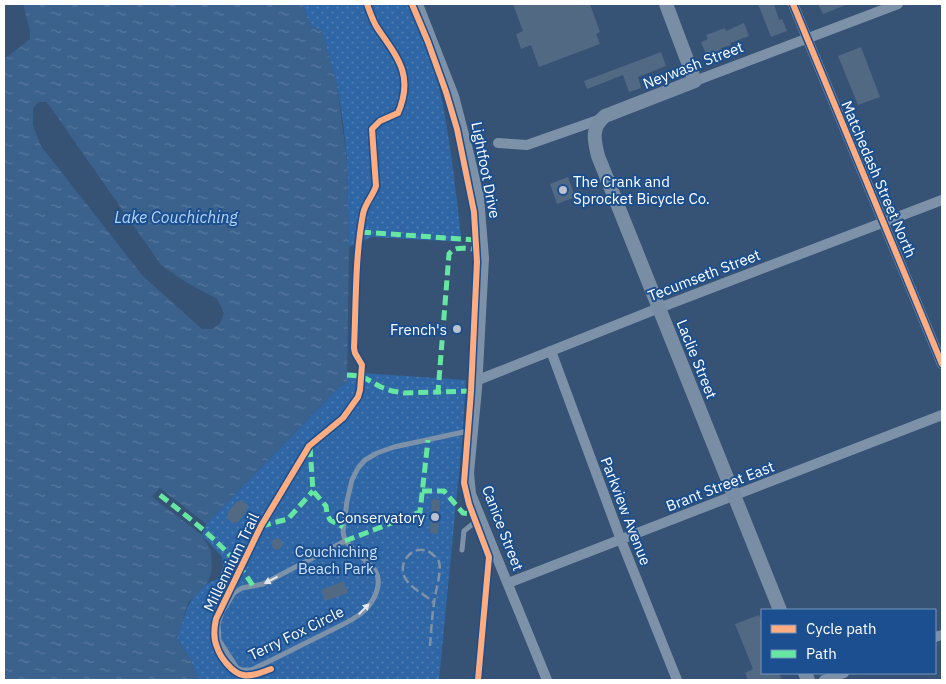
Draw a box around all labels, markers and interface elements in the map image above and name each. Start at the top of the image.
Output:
street label: Neywash Street [640,37,746,93]
street label: Matchedash Street North [837,98,921,260]
street label: Lightfoot Drive [467,120,505,220]
place label: The Crank and Sprocket Bicycle Co. [573,172,710,208]
marker: The Crank and Sprocket Bicycle Co. [557,184,569,196]
water label: Lake Couchiching [114,207,239,227]
street label: Tecumseth Street [645,245,763,305]
street label: Laclie Street [672,317,722,401]
place label: French's [390,320,447,339]
marker: French's [451,323,463,335]
street label: Parkview Avenue [597,454,655,568]
street label: Brant Street East [663,457,777,515]
street label: Canice Street [478,483,528,573]
place label: Conservatory [336,508,426,527]
street label: Millennium Trail [199,510,263,614]
marker: Conservatory [429,511,441,523]
park label: Couchiching Beach Park [295,542,377,578]
one-way arrow [263,576,278,584]
street label: Terry Fox Circle [245,602,347,664]
one-way arrow [358,603,370,615]
legend [761,609,936,674]
text: Cycle path [806,619,877,638]
text: Path [806,644,837,663]

